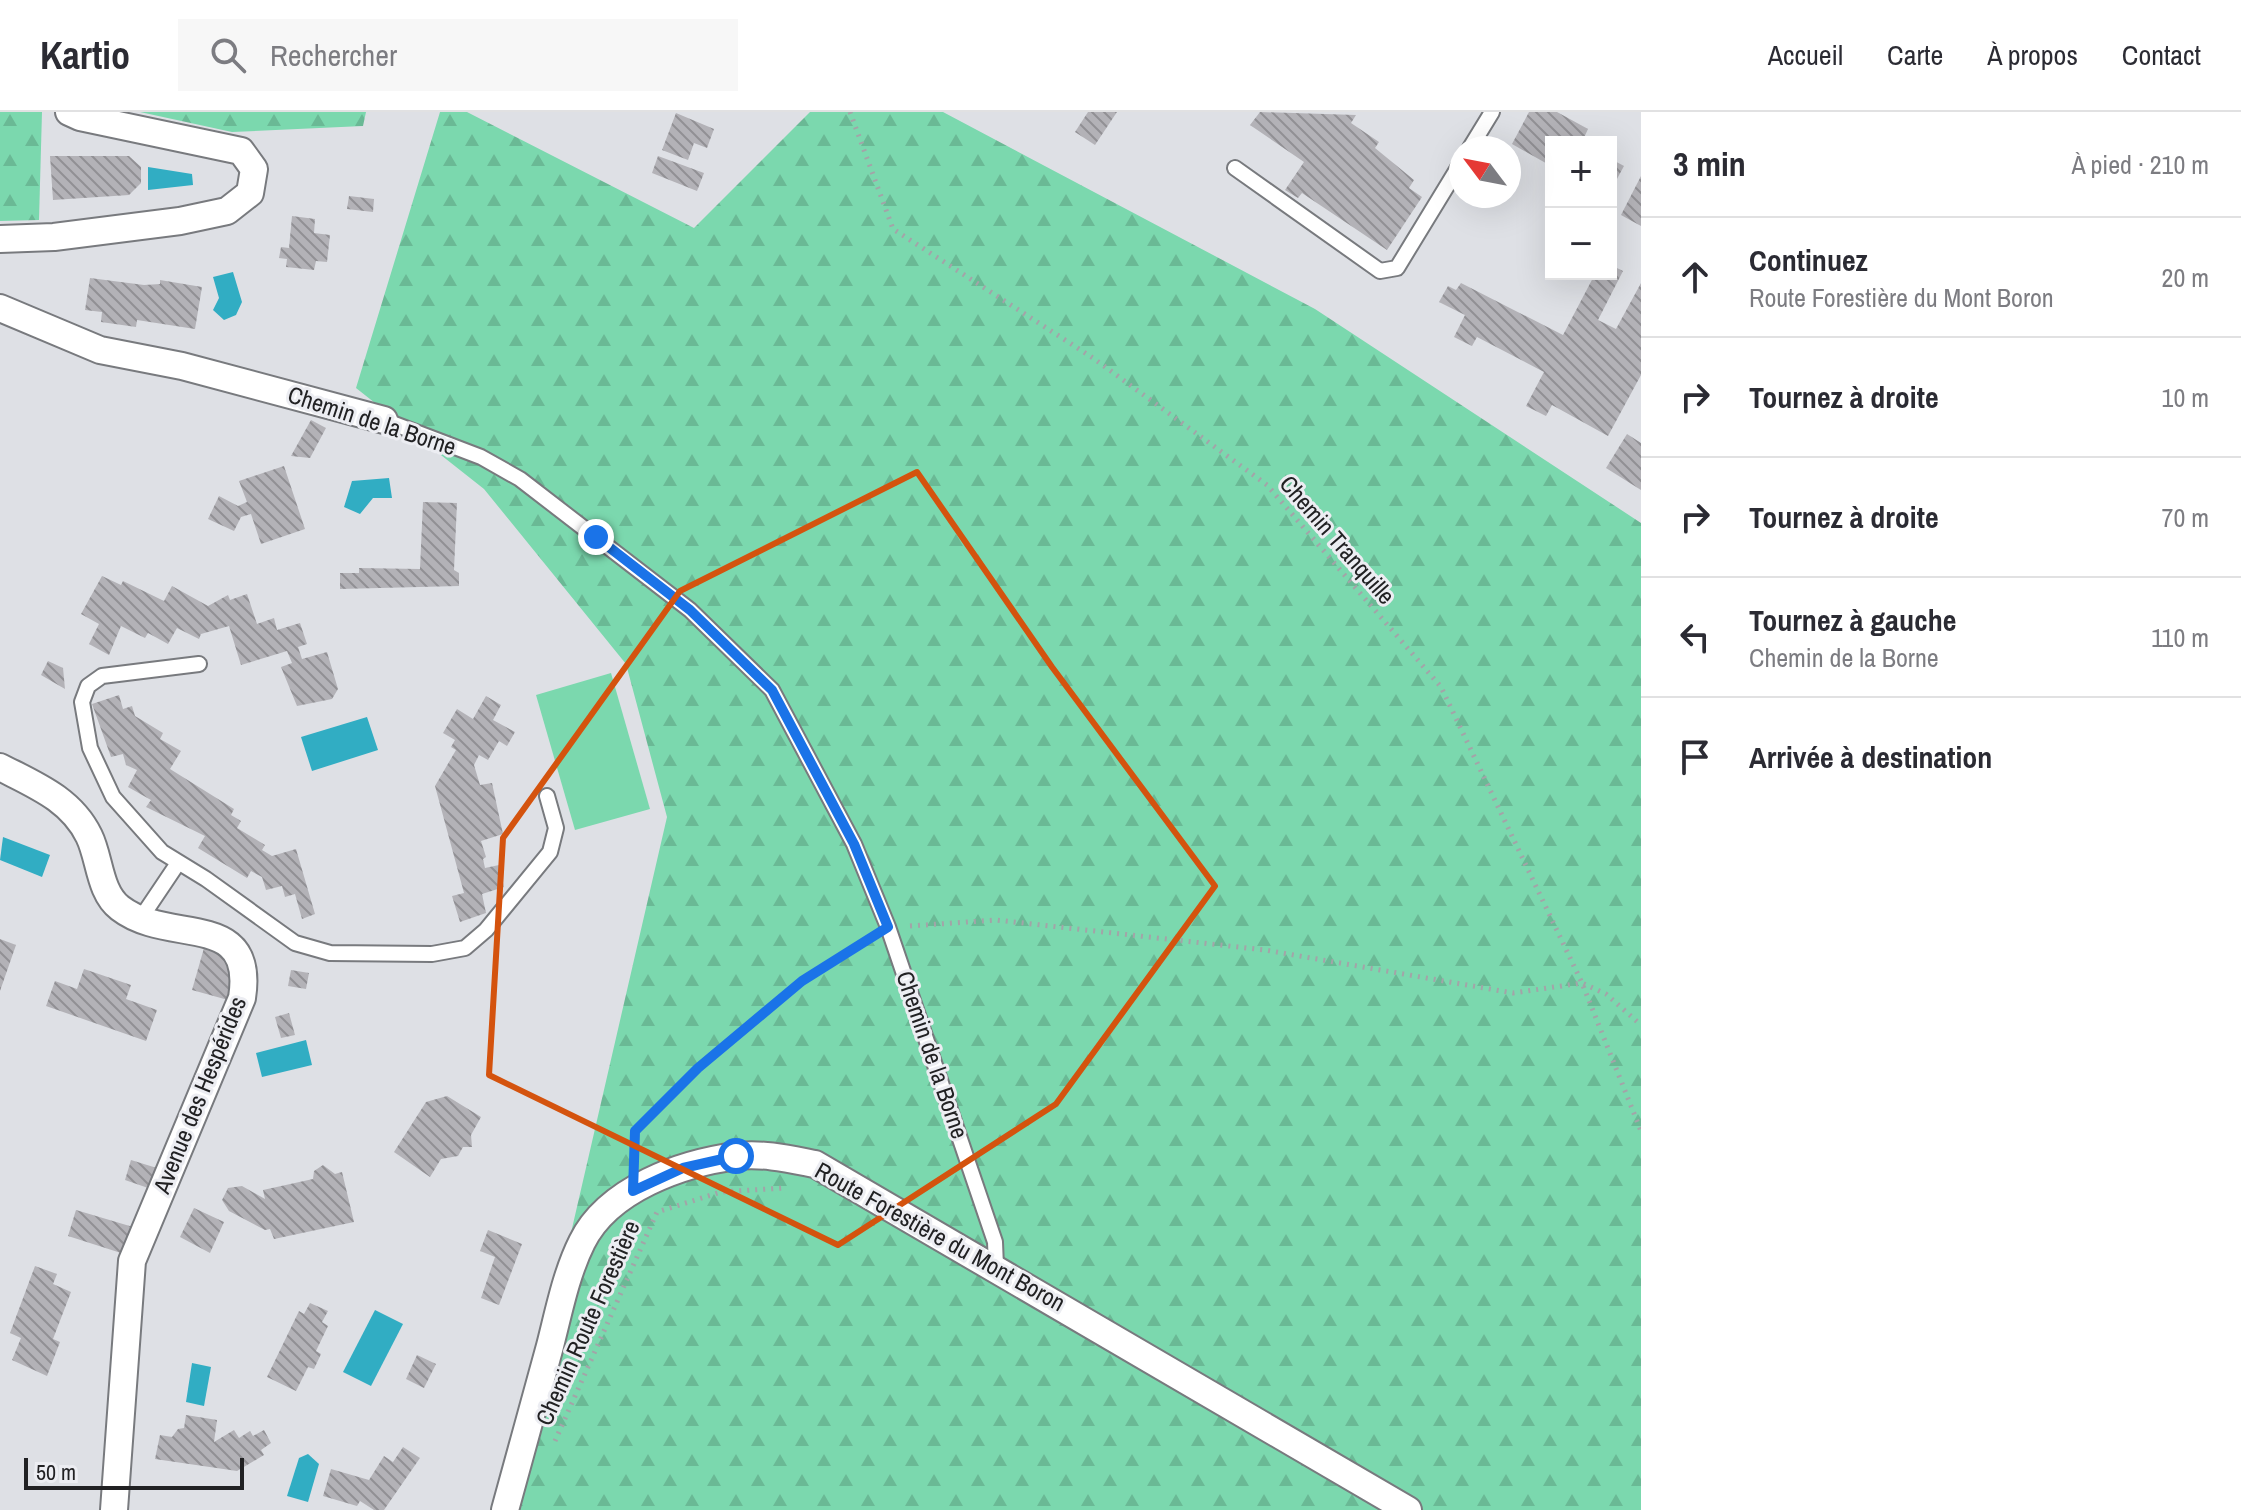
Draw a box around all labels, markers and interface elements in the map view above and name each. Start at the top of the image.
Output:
search box [178,19,738,91]
text: Kartio [40,30,130,81]
icon: search [206,33,250,77]
text: Rechercher [270,35,397,75]
text: Accueil [1768,36,1843,74]
text: Carte [1887,36,1943,74]
text: À propos [1987,36,2078,74]
text: Contact [2122,36,2201,74]
north arrow [1449,136,1521,208]
map controls [1545,136,1617,280]
button: + [1545,136,1617,208]
text: 3 min [1673,141,1746,187]
text: À pied · 210 m [2071,147,2209,182]
button: − [1545,208,1617,280]
text: Continuez [1749,240,1868,280]
icon: ahead [1673,255,1717,299]
text: 20 m [2162,260,2209,295]
text: Route Forestière du Mont Boron [1749,280,2054,315]
icon: right [1673,375,1717,419]
text: Tournez à droite [1749,377,1939,417]
street label: Chemin de la Borne [284,378,460,462]
text: 10 m [2162,380,2209,415]
street label: Chemin Tranquille [1273,468,1403,611]
icon: right [1673,495,1717,539]
text: Tournez à droite [1749,497,1939,537]
text: 70 m [2162,500,2209,535]
route end [578,519,614,555]
text: Tournez à gauche [1749,600,1956,640]
icon: left [1673,615,1717,659]
text: 110 m [2151,620,2209,655]
text: Chemin de la Borne [1749,640,1939,675]
icon: arrive [1673,735,1717,779]
text: Arrivée à destination [1749,737,1992,777]
street label: Chemin de la Borne [889,967,977,1143]
street label: Avenue des Hespérides [145,991,253,1199]
route start [718,1138,754,1174]
street label: Route Forestière du Mont Boron [810,1154,1071,1318]
street label: Chemin Route Forestière [528,1215,647,1430]
scale bar [24,1454,244,1490]
text: 50 m [36,1457,76,1487]

